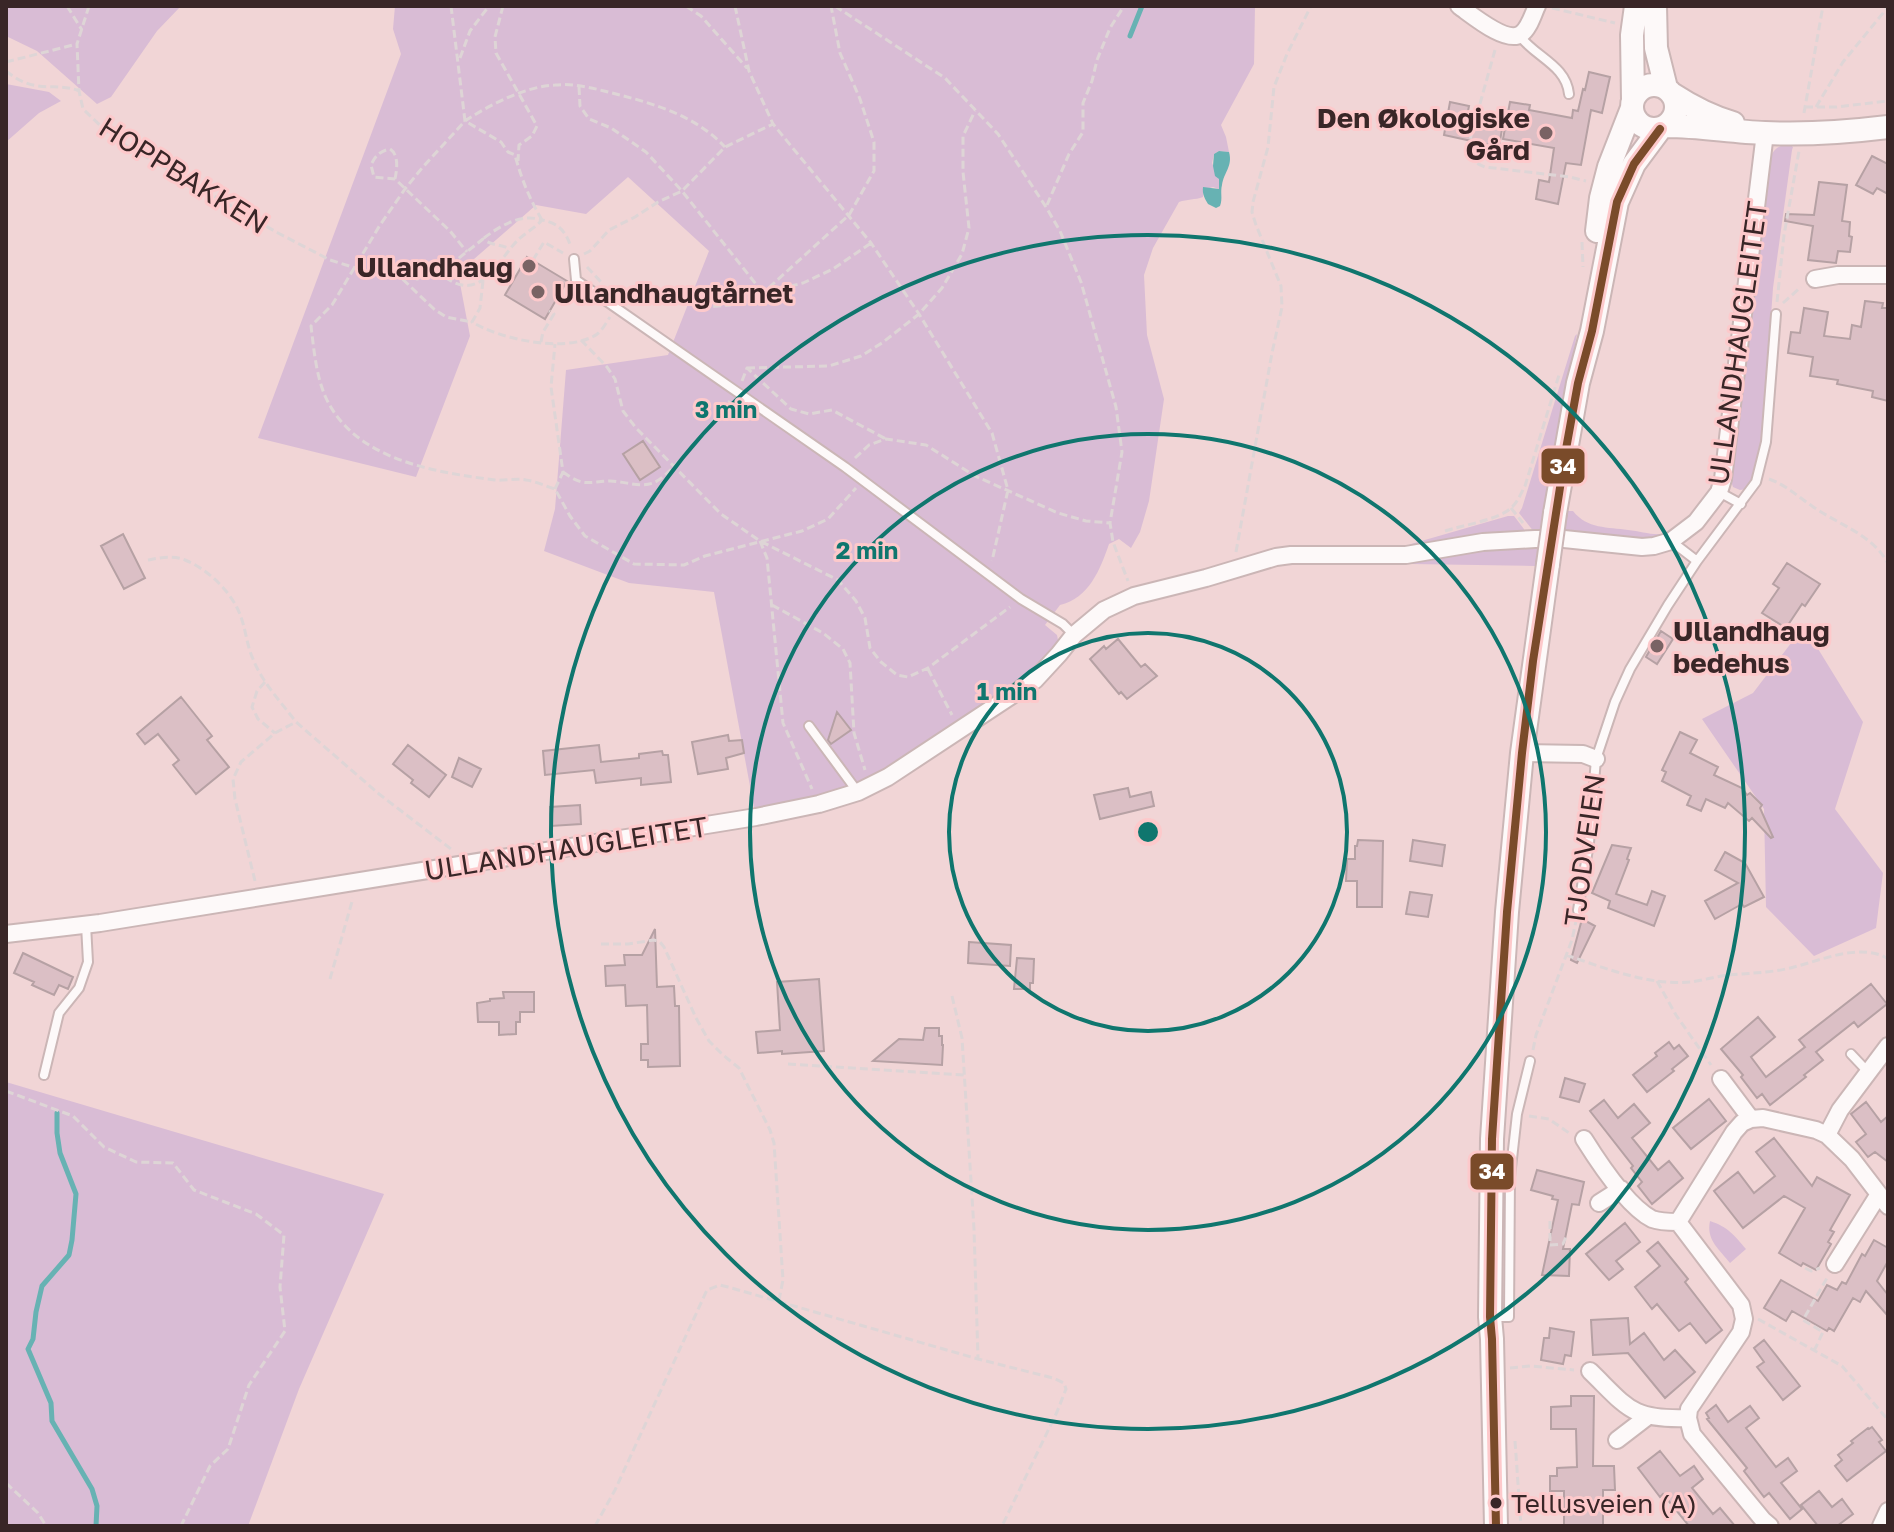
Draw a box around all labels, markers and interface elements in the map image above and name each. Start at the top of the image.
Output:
place label: Den Økologiske Gård [1317,101,1530,166]
street label: HOPPBAKKEN [94,110,274,240]
marker: Den Økologiske Gård [1537,124,1555,142]
street label: ULLANDHAUGLEITET [1701,199,1773,487]
place label: Ullandhaug [356,250,513,283]
marker: Ullandhaug [520,257,538,275]
place label: Ullandhaugtårnet [554,276,794,309]
marker: Ullandhaugtårnet [529,283,547,301]
text: 3 min [695,394,757,423]
line badge: 34 [1540,447,1586,485]
text: 34 [1549,452,1577,479]
text: 2 min [836,535,898,564]
place label: Ullandhaug bedehus [1673,614,1830,679]
marker: Ullandhaug bedehus [1648,637,1666,655]
text: 1 min [977,676,1037,705]
street label: TJODVEIEN [1557,772,1611,928]
street label: ULLANDHAUGLEITET [422,809,710,887]
centre of rings [1134,818,1162,846]
line badge: 34 [1469,1152,1515,1191]
text: 34 [1478,1157,1506,1184]
place label: Tellusveien (A) [1511,1488,1697,1519]
marker: Tellusveien (A) [1488,1495,1504,1511]

